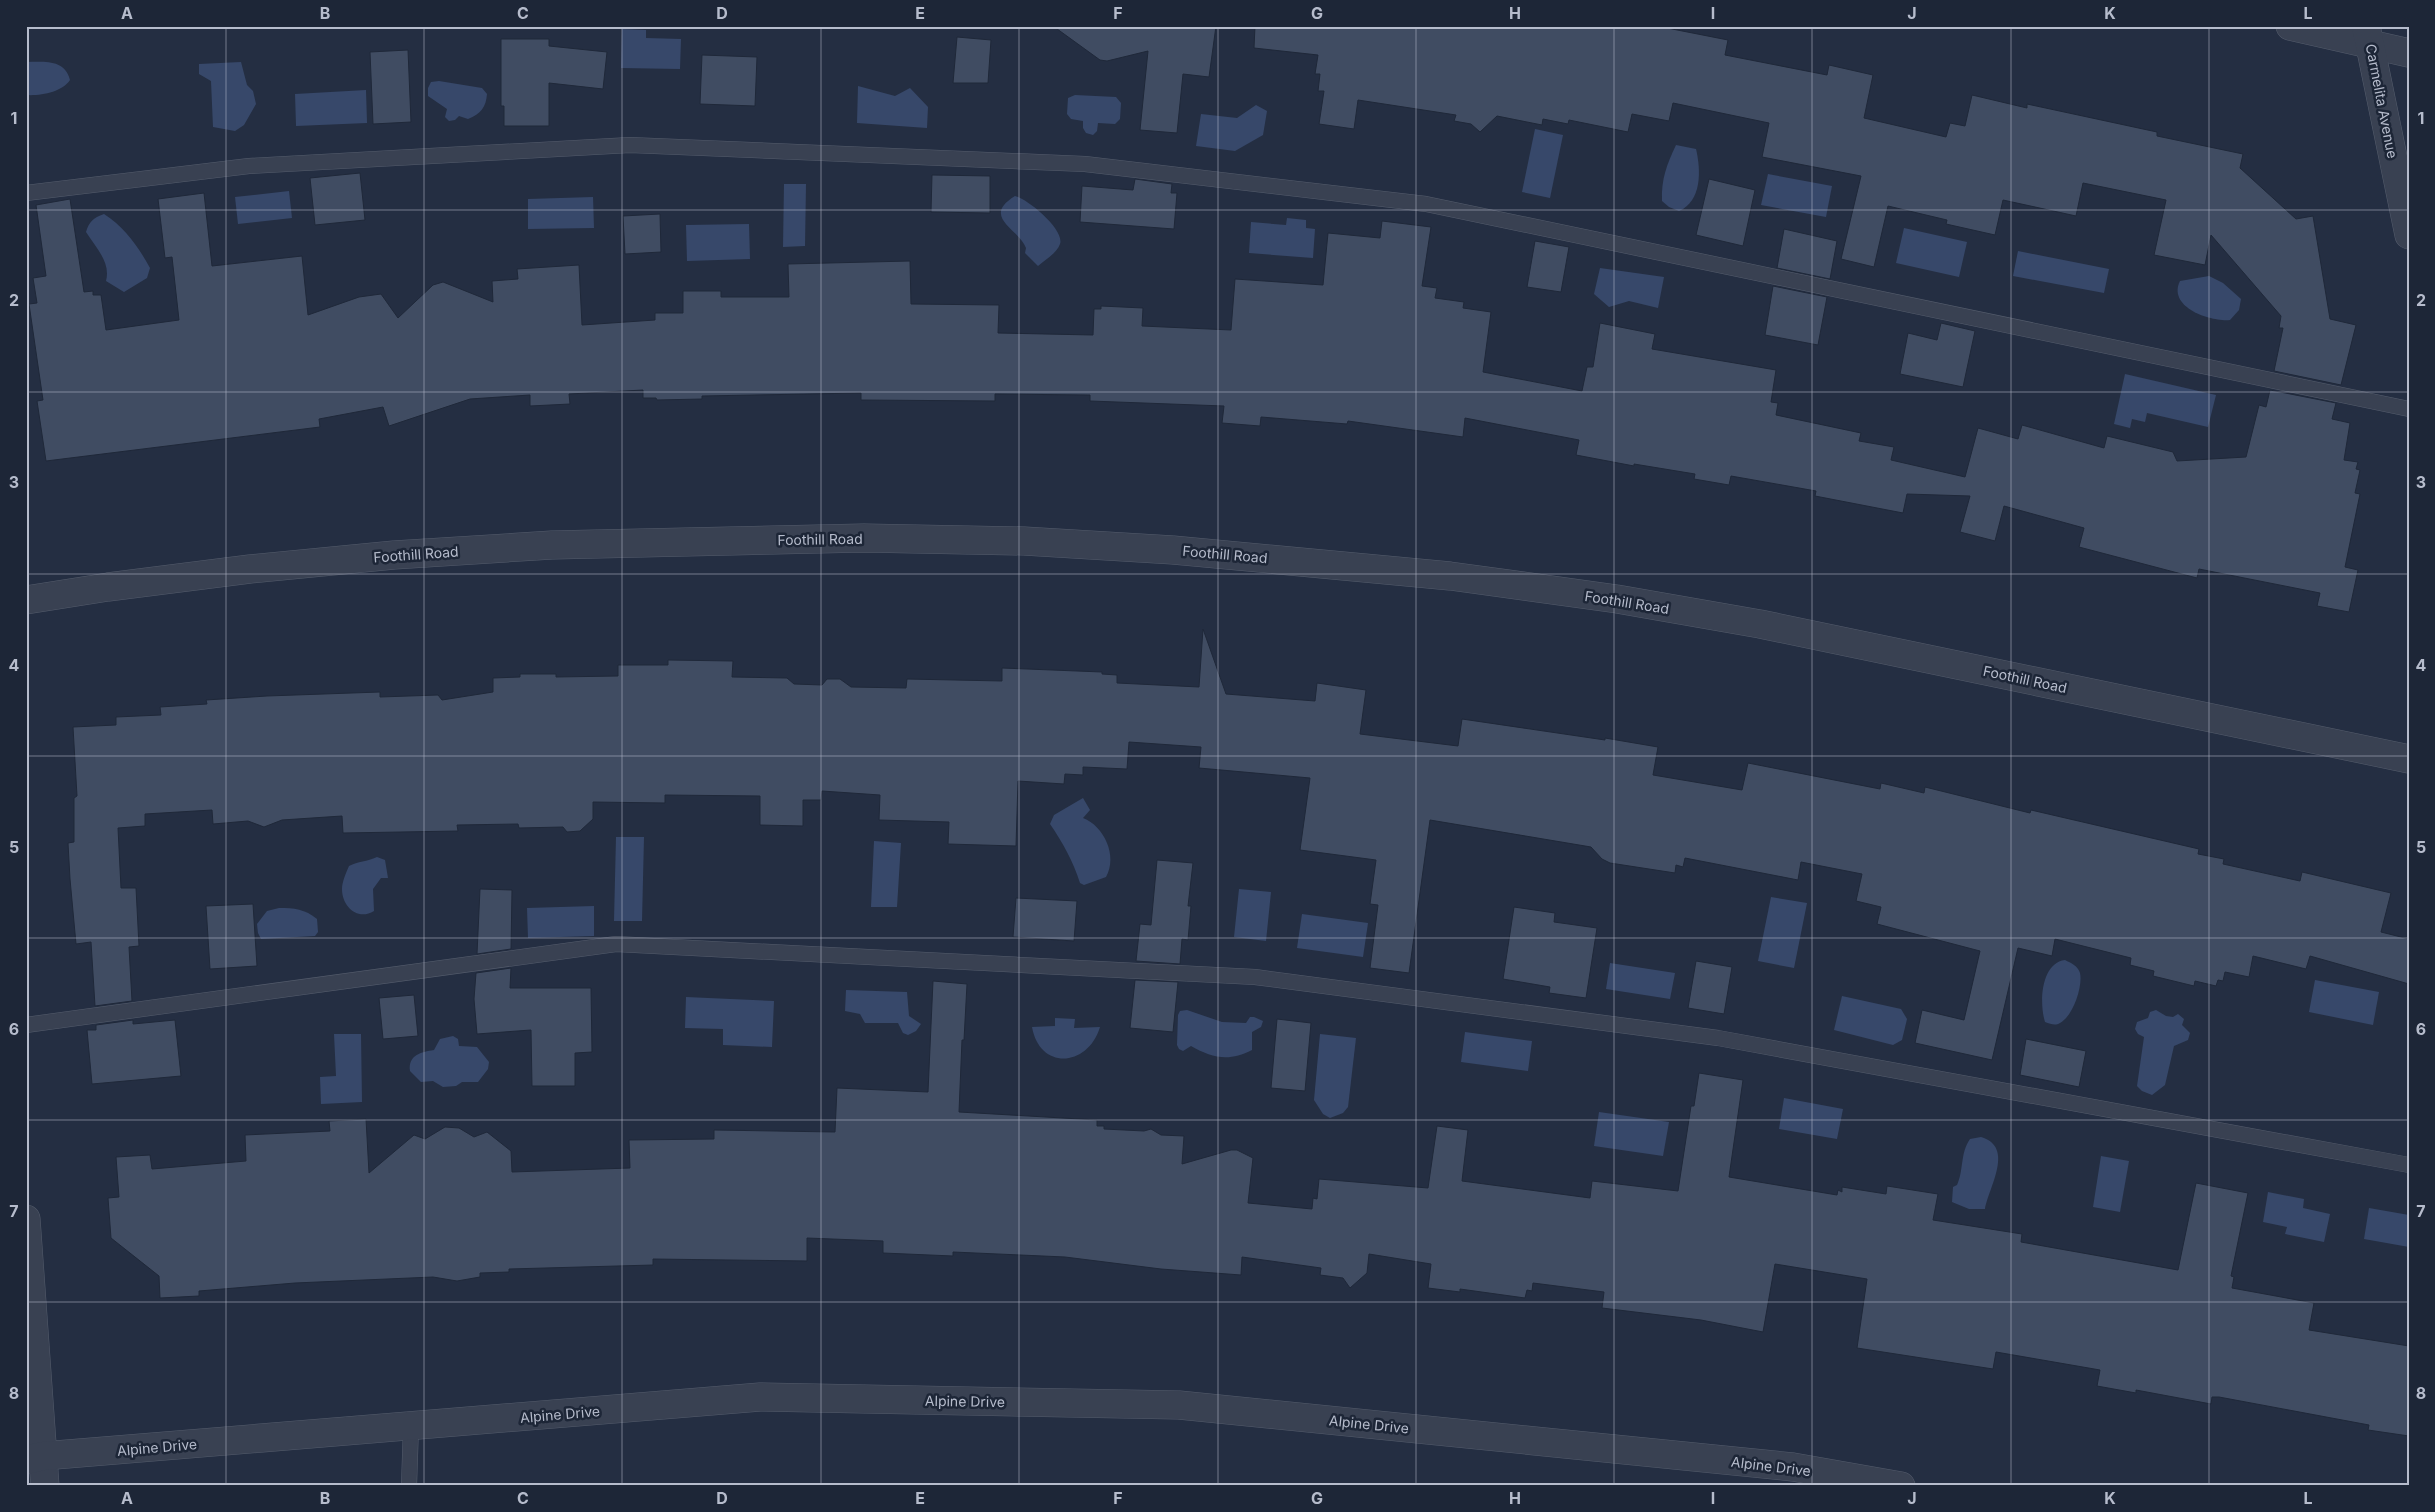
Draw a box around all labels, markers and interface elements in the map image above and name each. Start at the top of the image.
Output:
text: A [121,3,133,23]
text: B [320,3,330,23]
text: C [517,3,529,23]
text: D [716,3,728,23]
text: E [915,3,925,23]
text: F [1113,3,1123,23]
text: G [1311,3,1323,23]
text: H [1509,3,1521,23]
text: I [1711,3,1715,23]
text: J [1907,3,1917,23]
text: K [2104,3,2116,23]
text: L [2303,3,2313,23]
street label: Carmelita Avenue [2363,42,2401,160]
text: 1 [11,108,17,128]
text: 1 [2418,108,2424,128]
text: 2 [9,290,19,310]
text: 2 [2416,290,2426,310]
text: 3 [9,472,19,492]
text: 3 [2416,472,2426,492]
street label: Foothill Road [777,530,863,548]
street label: Foothill Road [1182,542,1268,566]
street label: Foothill Road [373,543,459,565]
street label: Foothill Road [1584,587,1670,617]
text: 4 [9,655,20,675]
text: 4 [2416,655,2427,675]
street label: Foothill Road [1982,662,2068,696]
text: 5 [9,837,19,857]
text: 5 [2416,837,2426,857]
text: 6 [9,1019,19,1039]
text: 6 [2416,1019,2426,1039]
text: 7 [9,1201,19,1221]
text: 7 [2416,1201,2426,1221]
text: 8 [9,1383,19,1403]
text: 8 [2416,1383,2426,1403]
street label: Alpine Drive [925,1392,1005,1410]
street label: Alpine Drive [519,1402,601,1426]
street label: Alpine Drive [1328,1411,1410,1437]
street label: Alpine Drive [116,1435,198,1459]
street label: Alpine Drive [1730,1453,1812,1479]
text: A [121,1488,133,1508]
text: B [320,1488,330,1508]
text: C [517,1488,529,1508]
text: D [716,1488,728,1508]
text: E [915,1488,925,1508]
text: F [1113,1488,1123,1508]
text: G [1311,1488,1323,1508]
text: H [1509,1488,1521,1508]
text: I [1711,1488,1715,1508]
text: J [1907,1488,1917,1508]
text: K [2104,1488,2116,1508]
text: L [2303,1488,2313,1508]

